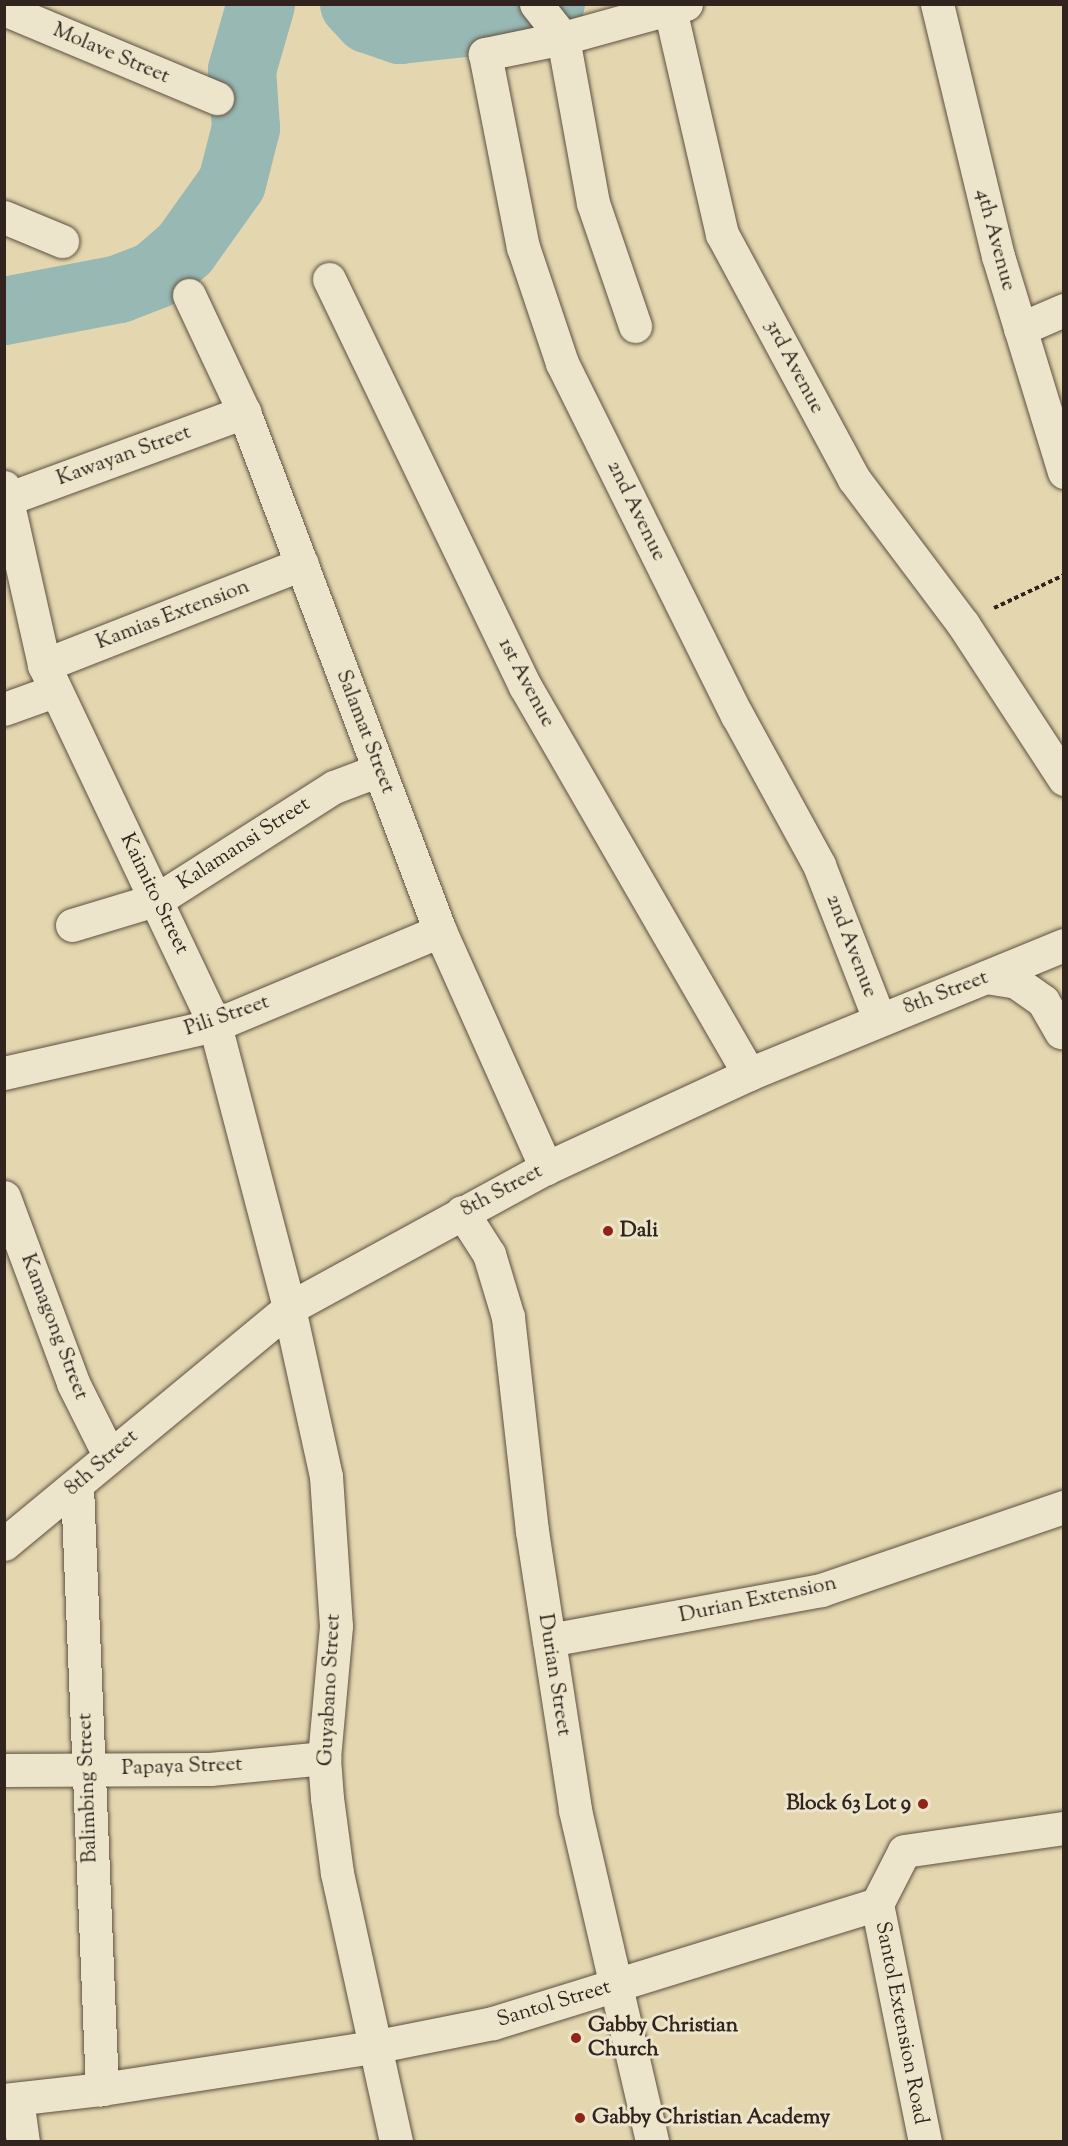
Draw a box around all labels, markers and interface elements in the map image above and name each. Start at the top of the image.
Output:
street label: Molave Street [49,18,173,90]
street label: 4th Avenue [969,186,1021,294]
street label: 3rd Avenue [759,316,829,418]
street label: Kawayan Street [53,420,195,492]
street label: 2nd Avenue [601,457,671,565]
street label: Kamias Extension [93,574,253,656]
street label: 1st Avenue [492,634,560,732]
street label: Salamat Street [330,667,400,797]
street label: Kalamansi Street [173,792,315,896]
street label: Kaimito Street [114,829,194,959]
street label: 2nd Avenue [820,891,882,1001]
street label: 8th Street [900,965,992,1021]
street label: Pili Street [181,990,273,1042]
street label: 8th Street [457,1159,547,1223]
place label: Dali [620,1218,658,1244]
marker: Dali [601,1224,615,1238]
street label: Kamagong Street [15,1250,93,1404]
street label: 8th Street [60,1424,144,1502]
street label: Durian Extension [677,1571,839,1629]
street label: Durian Street [532,1612,576,1738]
street label: Guyabano Street [313,1613,347,1767]
street label: Balimbing Street [73,1712,103,1864]
street label: Papaya Street [121,1752,243,1782]
place label: Block 63 Lot 9 [786,1791,911,1817]
marker: Block 63 Lot 9 [916,1797,930,1811]
street label: Santol Extension Road [869,1919,933,2127]
street label: Santol Street [494,1975,614,2033]
place label: Gabby Christian Church [588,2013,738,2063]
marker: Gabby Christian Church [569,2031,583,2045]
place label: Gabby Christian Academy [592,2105,830,2131]
marker: Gabby Christian Academy [573,2111,587,2125]

